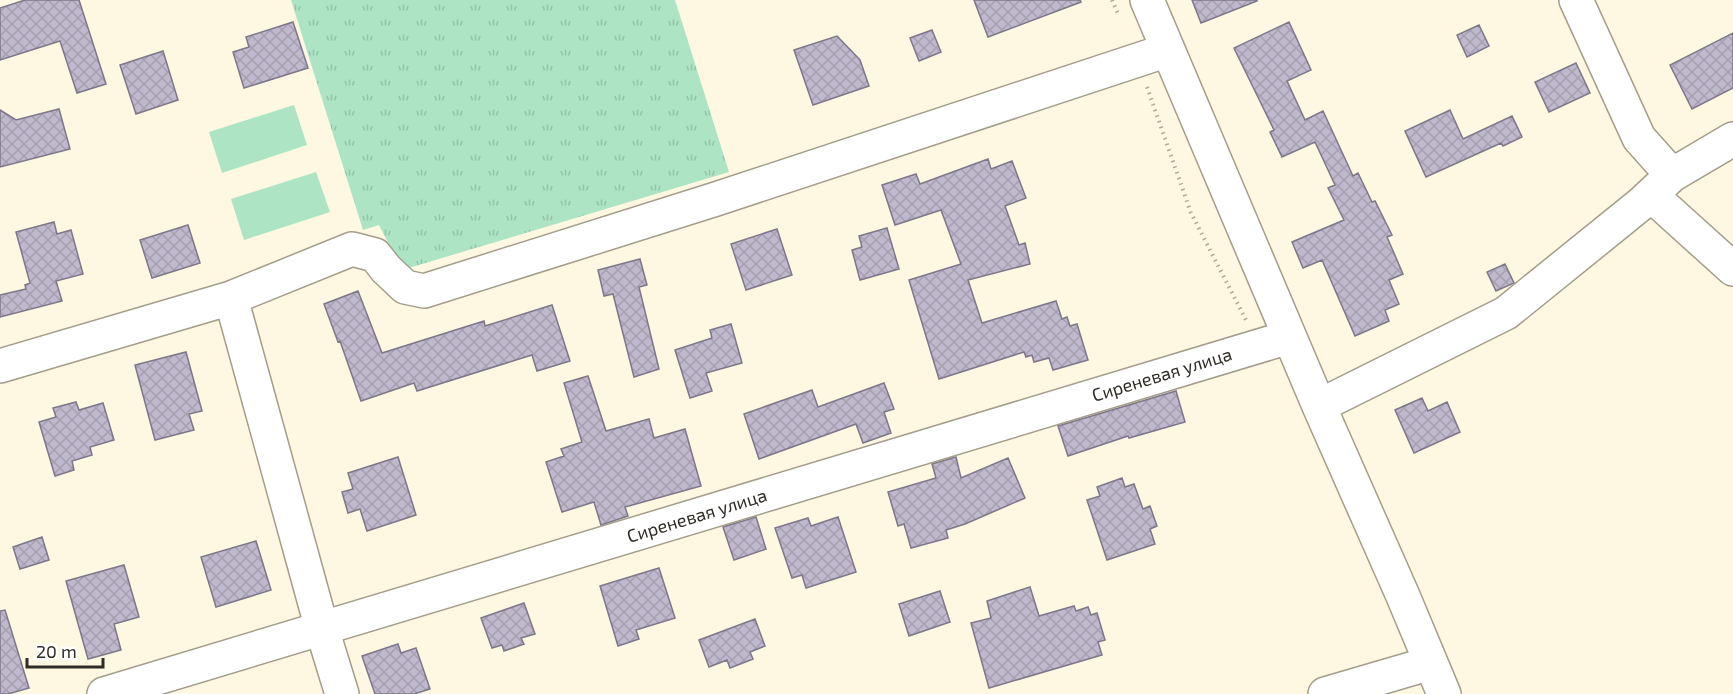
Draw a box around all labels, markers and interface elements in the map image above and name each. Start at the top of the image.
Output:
street label: Сиреневая улица [1089,342,1234,406]
street label: Сиреневая улица [624,483,769,547]
scale bar [27,631,104,669]
text: 20 m [36,640,77,662]

